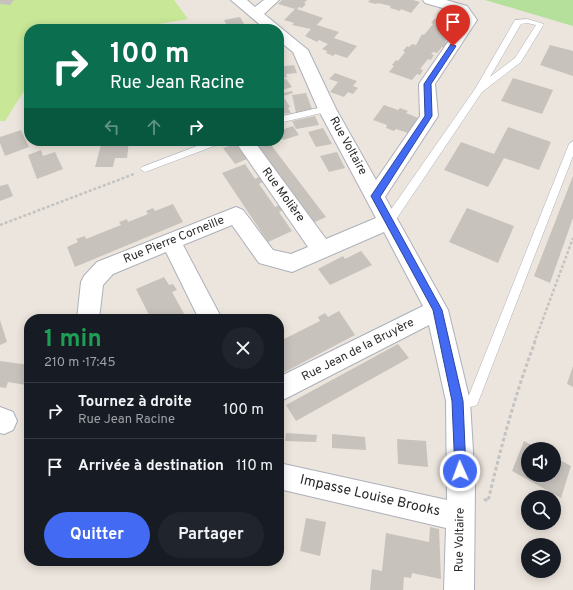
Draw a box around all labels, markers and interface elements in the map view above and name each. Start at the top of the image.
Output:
pin [436,5,470,46]
icon: arrive [442,11,464,33]
text: 100 m [110,37,190,73]
icon: right [44,40,96,92]
text: Rue Jean Racine [110,72,244,95]
street label: Rue Voltaire [325,114,371,178]
icon: left [101,116,123,138]
icon: ahead [143,116,165,138]
icon: right [185,116,207,138]
street label: Rue Molière [258,165,308,225]
street label: Rue Pierre Corneille [121,212,227,268]
street label: Rue Jean de la Bruyère [299,315,417,385]
text: 1 min [44,325,102,355]
button: close [222,327,264,369]
text: 210 m · 17:45 [44,355,115,371]
text: Tournez à droite [78,393,192,412]
icon: right [44,400,66,422]
text: 100 m [223,401,264,420]
text: Rue Jean Racine [78,412,175,428]
map controls [521,442,561,578]
button: sound [521,442,561,482]
position arrow [439,450,481,492]
icon: arrive [44,456,66,478]
text: Arrivée à destination [78,457,224,476]
text: 110 m [236,457,273,476]
street label: Impasse Louise Brooks [298,472,442,520]
button: search [521,490,561,530]
street label: Rue Voltaire [451,508,469,572]
button: Quitter [44,512,150,558]
button: Partager [158,512,264,558]
button: layers [521,538,561,578]

